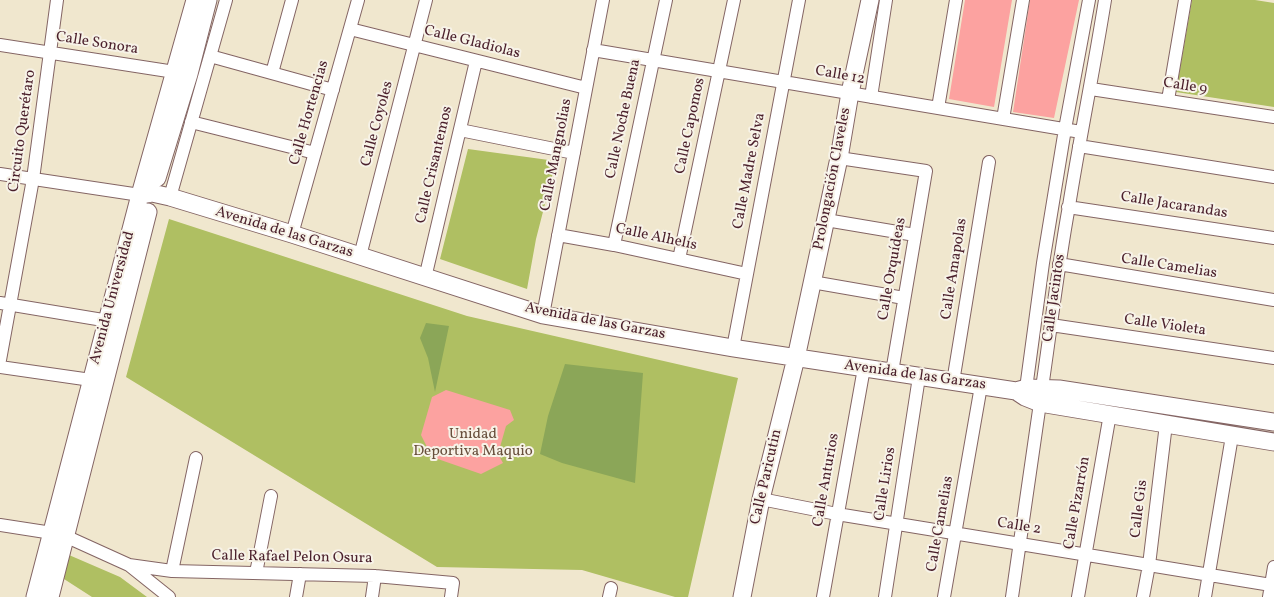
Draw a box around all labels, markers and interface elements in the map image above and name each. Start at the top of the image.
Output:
street label: Calle Gladiolas [422,22,522,64]
street label: Calle Sonora [54,29,140,59]
street label: Calle Noche Buena [602,57,646,181]
street label: Calle Hortencias [286,59,334,167]
street label: Calle 12 [814,63,866,89]
street label: Circuito Querétaro [6,69,40,193]
street label: Calle 9 [1162,75,1208,99]
street label: Calle Capomos [672,76,710,176]
street label: Calle Coyoles [358,79,398,169]
street label: Calle Mangnolias [537,97,577,213]
street label: Calle Crisantemos [413,105,457,225]
street label: Prolongación Claveles [810,106,856,252]
street label: Calle Madre Selva [730,111,770,231]
street label: Calle Jacarandas [1119,189,1229,223]
street label: Avenida de las Garzas [213,203,355,263]
street label: Calle Orquídeas [875,216,911,322]
street label: Calle Amapolas [938,217,972,321]
street label: Calle Alhelís [614,221,698,255]
street label: Avenida Universidad [87,229,139,367]
street label: Calle Camelias [1120,251,1218,283]
street label: Calle Jacintos [1040,253,1070,343]
street label: Avenida de las Garzas [523,300,667,344]
street label: Calle Violeta [1123,311,1207,341]
street label: Avenida de las Garzas [843,357,987,395]
park label: Unidad Deportiva Maquio [413,426,533,461]
street label: Calle Paricutin [747,428,787,526]
street label: Calle Anturios [810,432,844,528]
street label: Calle Lirios [871,446,901,522]
street label: Calle Pizarrón [1061,455,1095,551]
street label: Calle Camelias [924,475,958,573]
street label: Calle Gis [1128,479,1152,539]
street label: Calle 2 [996,515,1042,539]
street label: Calle Rafael Pelon Osura [211,548,373,568]

